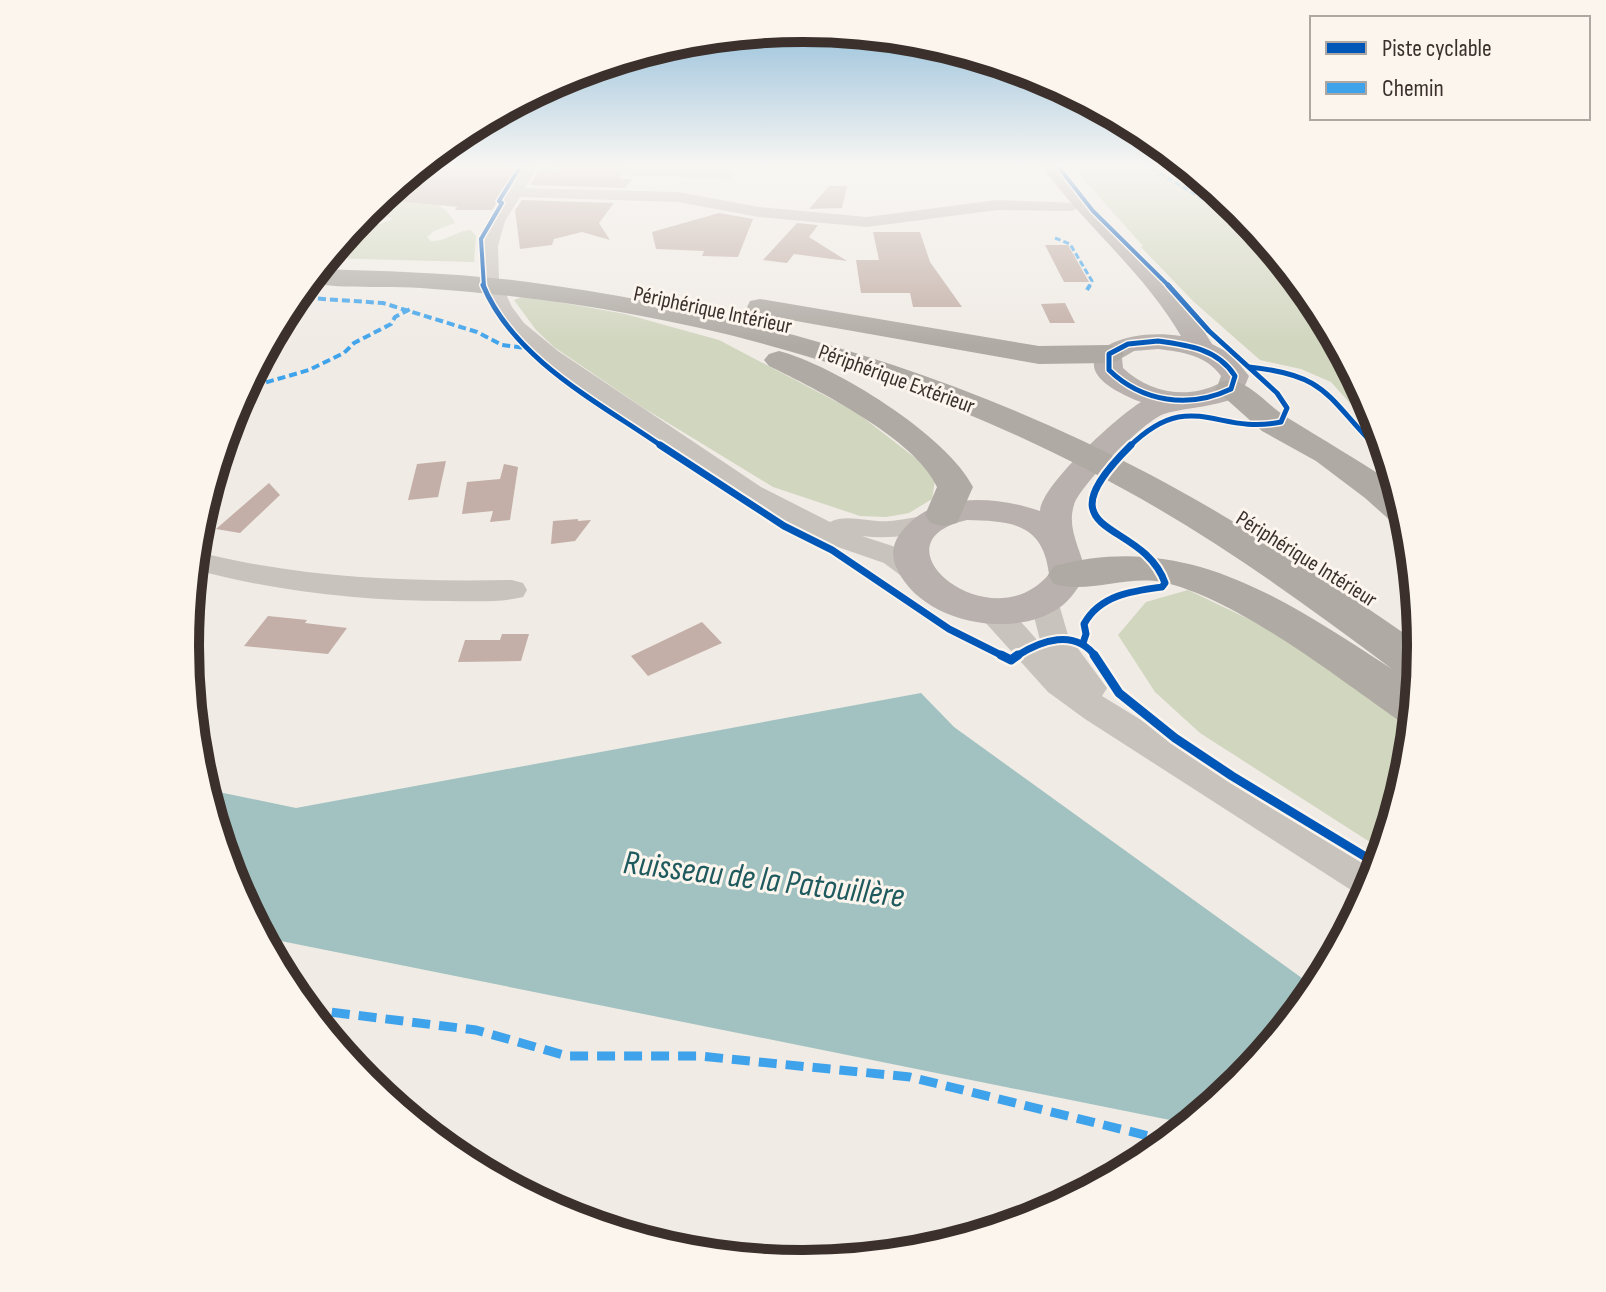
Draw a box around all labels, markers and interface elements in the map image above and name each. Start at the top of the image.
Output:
legend [1310,16,1590,120]
text: Piste cyclable [1382,34,1492,63]
text: Chemin [1382,74,1444,103]
street label: Périphérique Intérieur [631,281,794,340]
street label: Périphérique Extérieur [815,339,978,420]
street label: Périphérique Intérieur [1231,505,1382,613]
water label: Ruisseau de la Patouillère [621,842,907,917]

